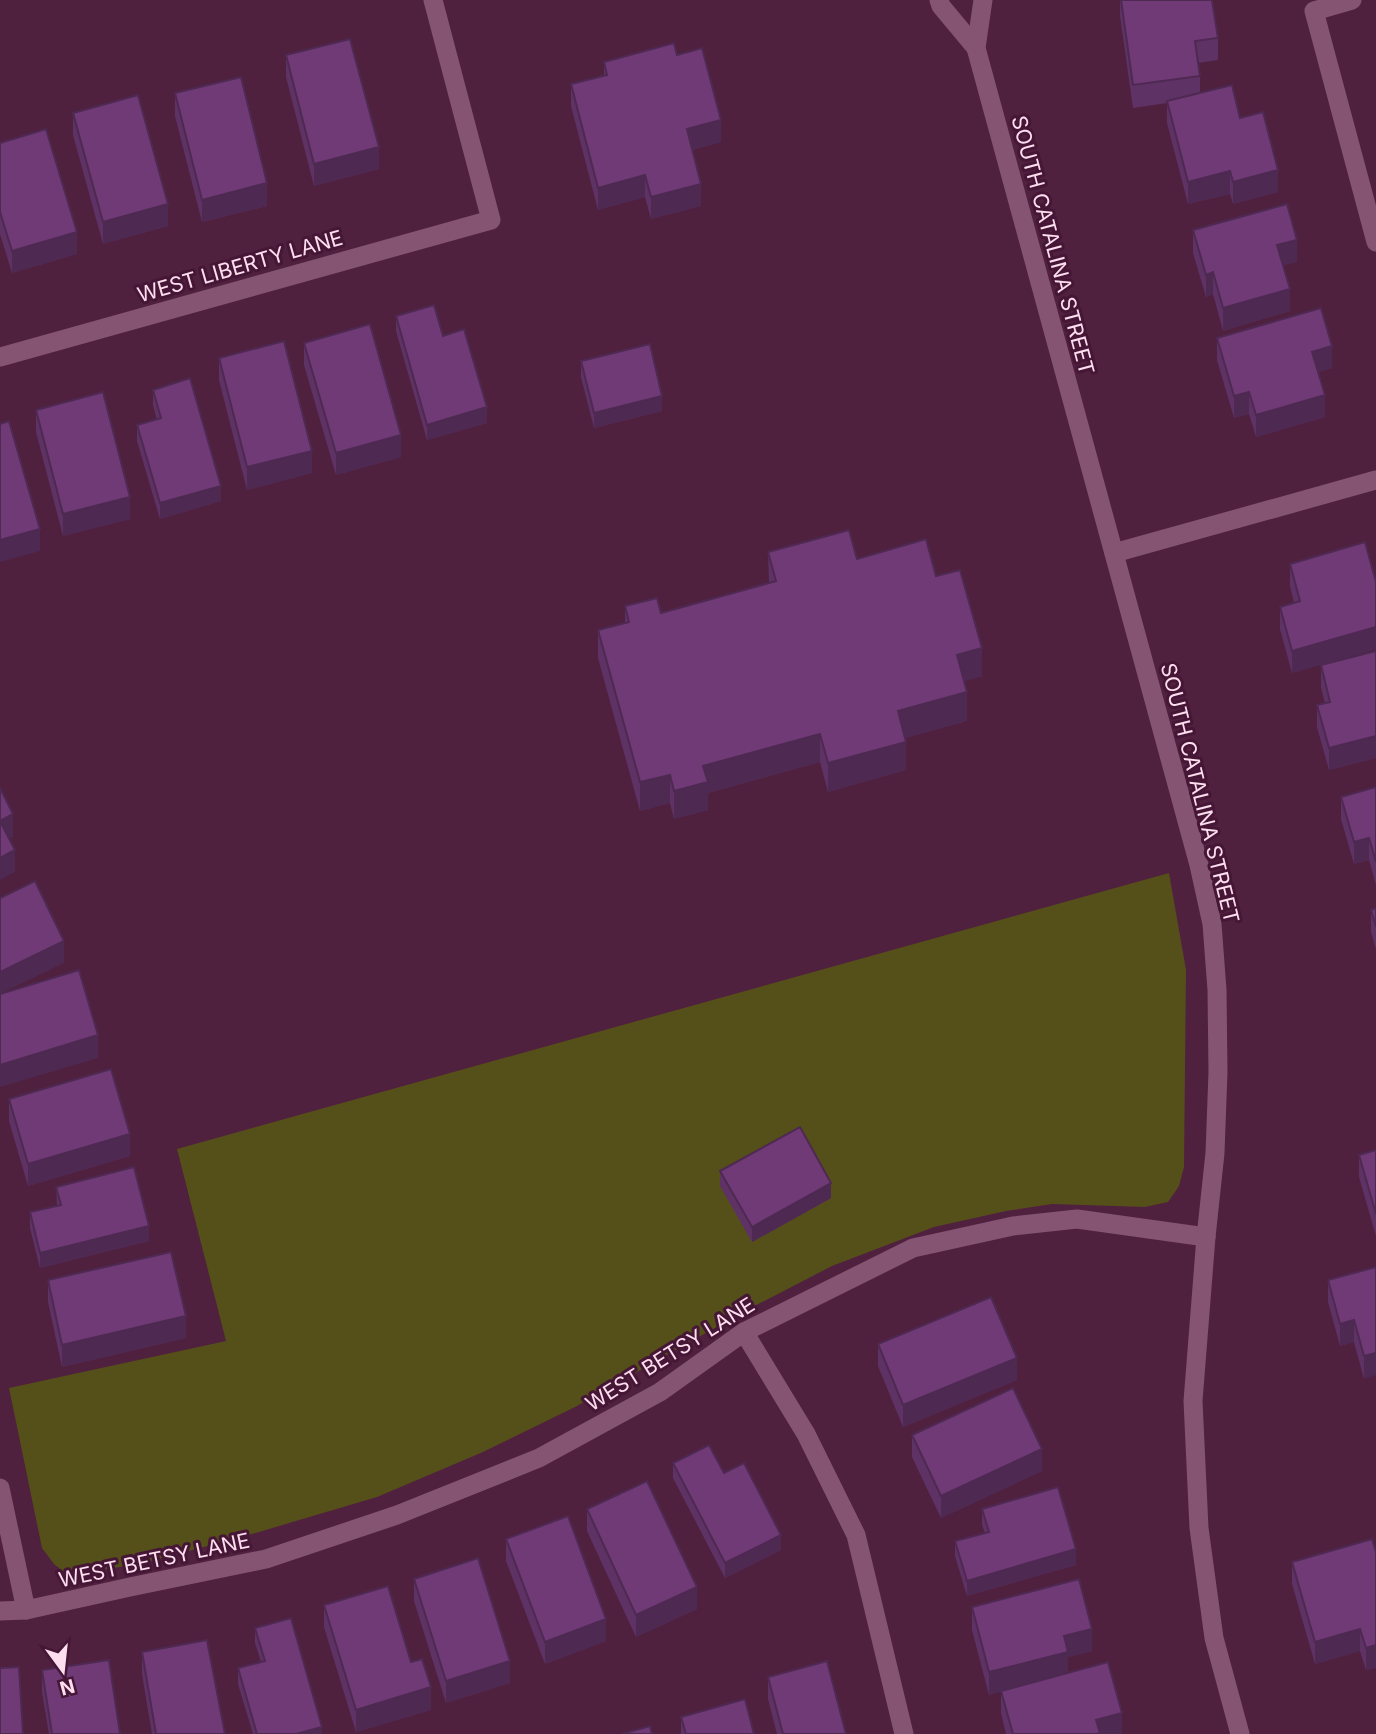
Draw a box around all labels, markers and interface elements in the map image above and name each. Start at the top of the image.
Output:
street label: SOUTH CATALINA STREET [1006,113,1100,377]
street label: WEST LIBERTY LANE [134,225,346,307]
street label: SOUTH CATALINA STREET [1156,660,1244,926]
street label: WEST BETSY LANE [581,1292,759,1416]
street label: WEST BETSY LANE [56,1528,252,1592]
north arrow [28,1636,98,1706]
text: N [57,1674,77,1700]

